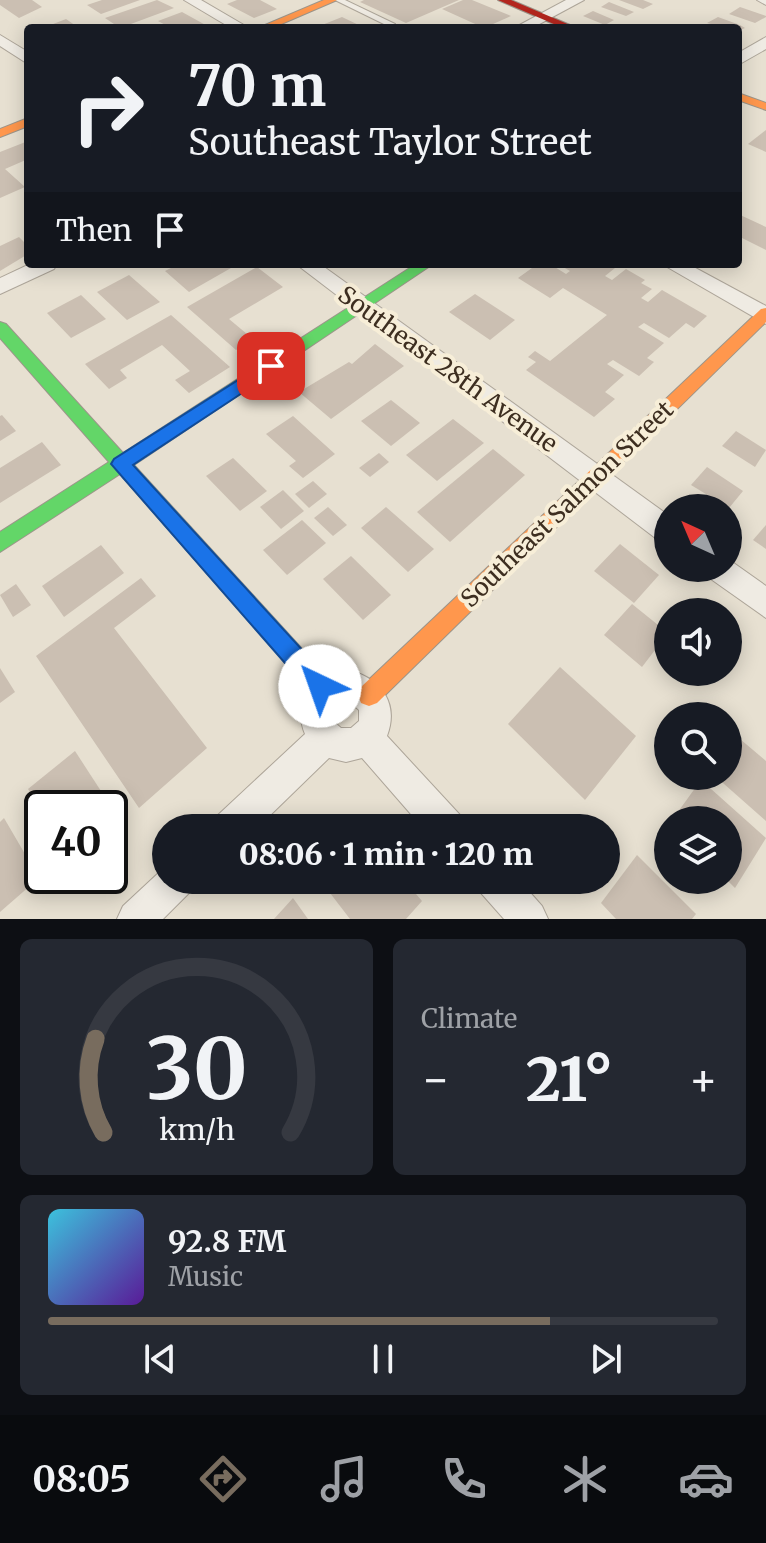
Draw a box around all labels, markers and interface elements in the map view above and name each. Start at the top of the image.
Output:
text: 70 m [188,51,326,121]
icon: right [56,56,160,160]
text: Southeast Taylor Street [188,120,592,165]
icon: arrive [148,208,192,252]
text: Then [56,211,132,249]
street label: Southeast 28th Avenue [332,279,564,459]
pin [237,332,305,400]
icon: arrive [249,344,293,388]
street label: Southeast Salmon Street [454,394,680,614]
north arrow [654,494,742,582]
map controls [654,494,742,894]
button: sound [654,598,742,686]
position arrow [278,644,362,728]
button: search [654,702,742,790]
speed limit sign: 40 [24,790,128,894]
button: layers [654,806,742,894]
text: 08:06 · 1 min · 120 m [239,835,533,873]
text: Climate [421,1002,517,1035]
text: 30 [146,1017,247,1122]
text: 21° [526,1042,613,1117]
text: − [421,1052,450,1107]
text: + [689,1052,718,1107]
text: km/h [159,1112,234,1148]
text: 92.8 FM [168,1222,286,1260]
text: Music [168,1260,243,1293]
icon: previous [138,1337,182,1381]
icon: pause [361,1337,405,1381]
icon: next [584,1337,628,1381]
icon: directions [195,1451,251,1507]
icon: music [316,1451,372,1507]
icon: phone [436,1451,492,1507]
icon: climate [557,1451,613,1507]
icon: car [678,1451,734,1507]
text: 08:05 [32,1457,131,1502]

